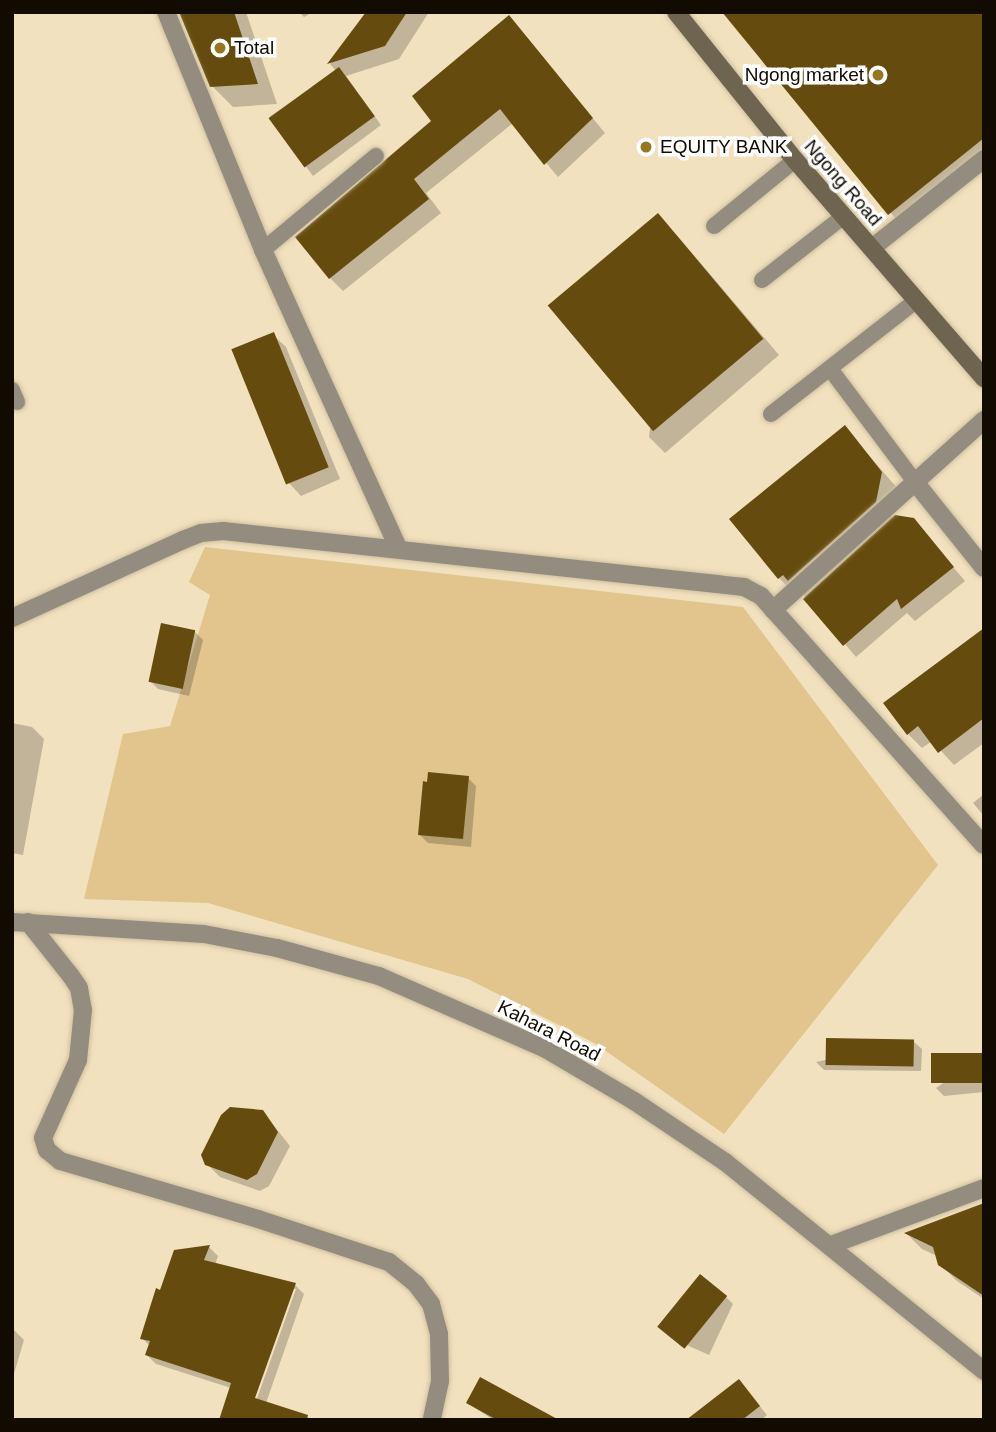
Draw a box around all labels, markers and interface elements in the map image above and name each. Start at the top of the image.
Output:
place label: Total [234,37,274,59]
marker: Total [212,40,228,56]
place label: Ngong market [745,64,864,86]
marker: Ngong market [870,67,886,83]
street label: Ngong Road [799,135,887,231]
place label: EQUITY BANK [660,136,788,158]
marker: EQUITY BANK [638,139,654,155]
street label: Kahara Road [494,995,604,1067]

